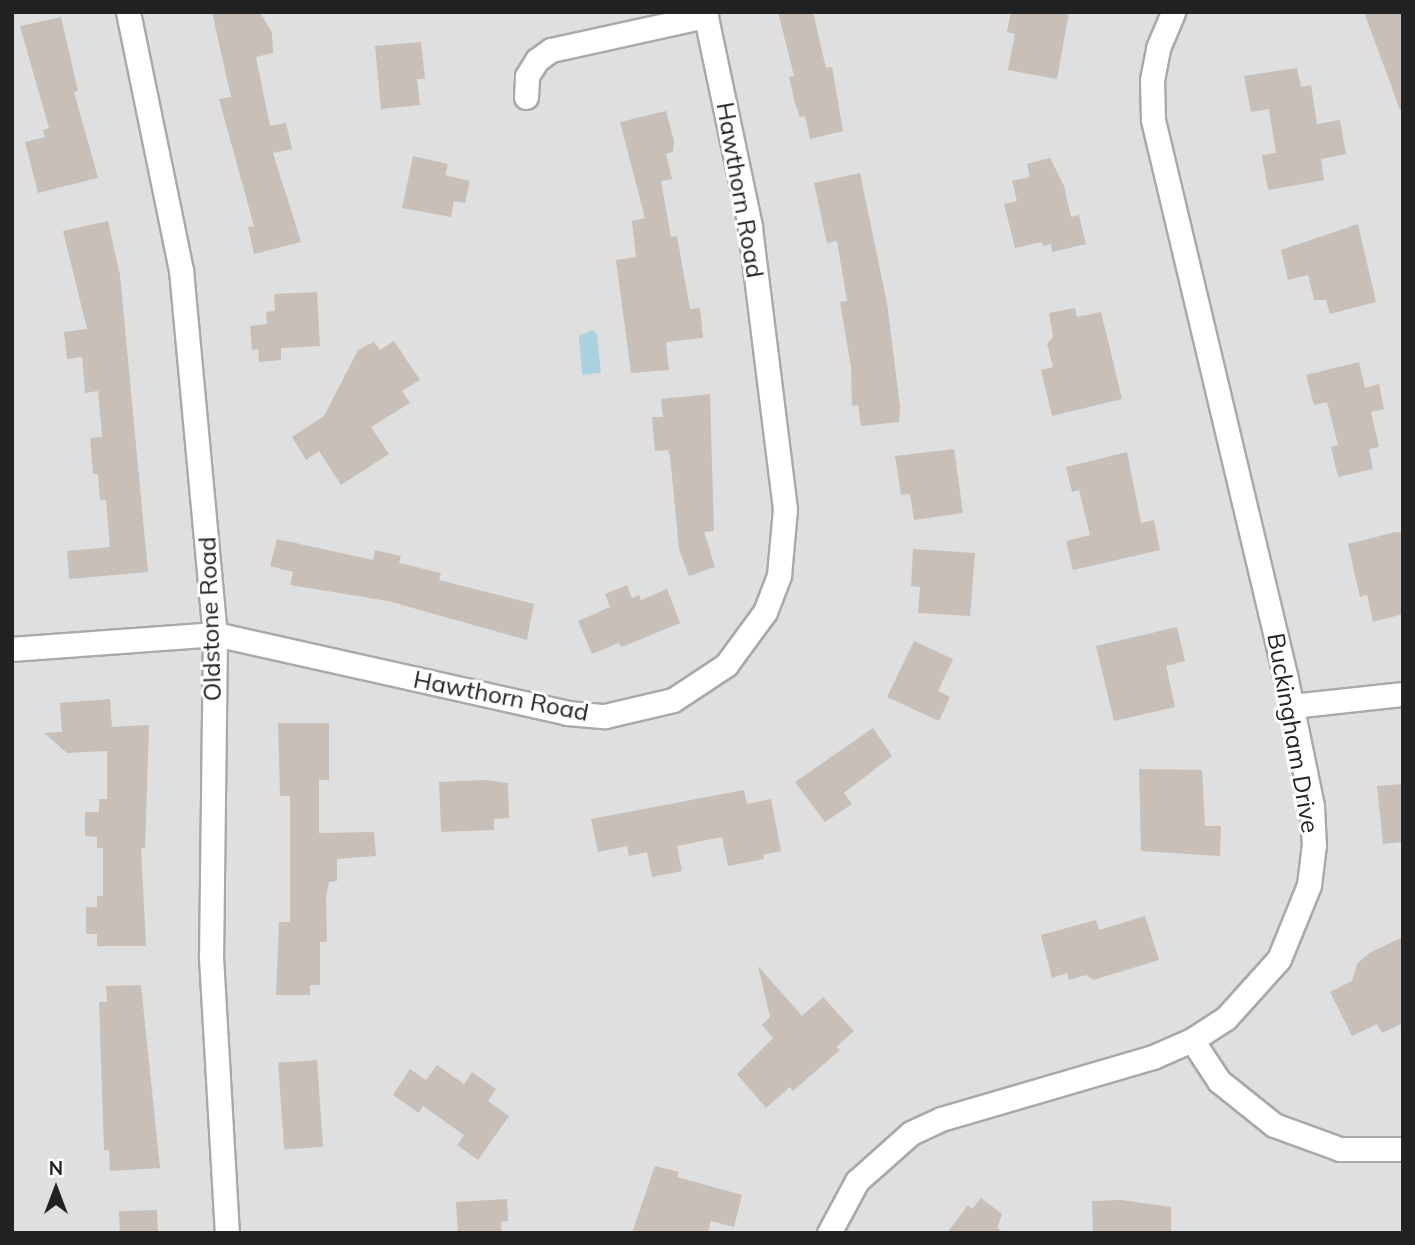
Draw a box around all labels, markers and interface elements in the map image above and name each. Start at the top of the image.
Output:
street label: Hawthorn Road [710,100,770,280]
street label: Oldstone Road [193,536,227,702]
street label: Buckingham Drive [1261,631,1325,835]
street label: Hawthorn Road [411,665,591,727]
north arrow [21,1154,91,1224]
text: N [49,1156,63,1180]

